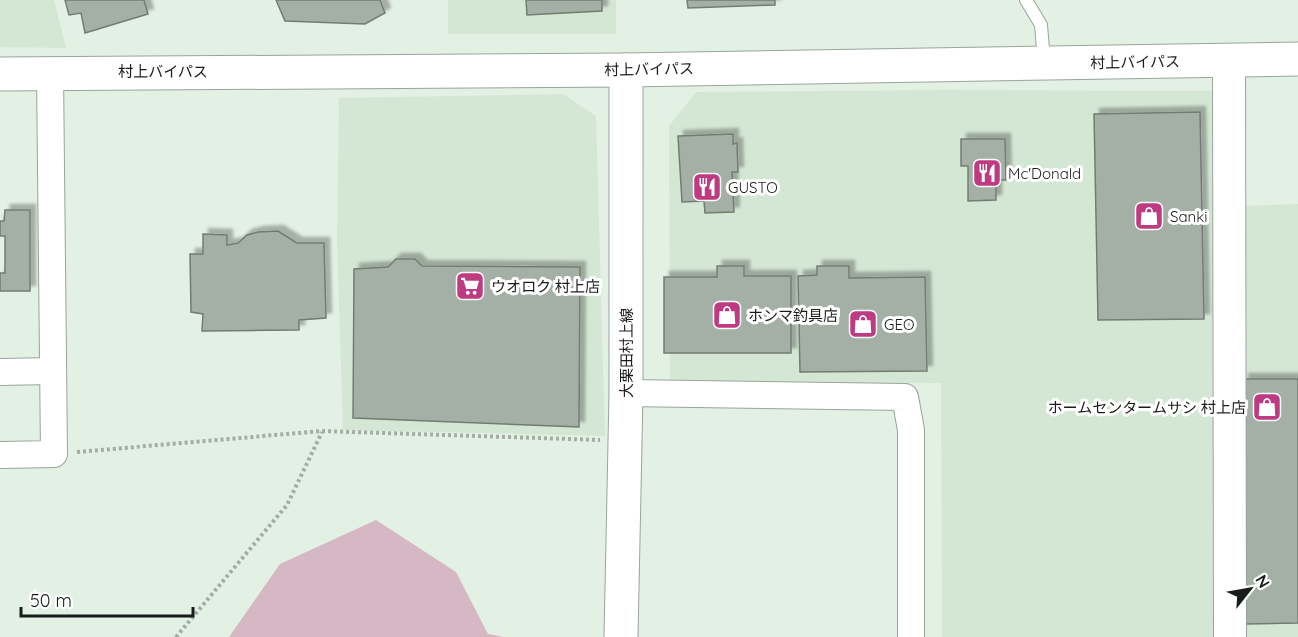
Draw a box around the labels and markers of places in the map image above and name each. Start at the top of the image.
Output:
restaurant icon: Mc'Donald [971,157,1003,189]
place label: Mc'Donald [1008,164,1081,183]
restaurant icon: GUSTO [691,171,723,203]
place label: GUSTO [728,178,778,197]
shop icon: Sanki [1133,200,1165,232]
place label: Sanki [1170,207,1207,226]
supermarket icon: ウオロク 村上店 [454,270,486,302]
place label: ウオロク 村上店 [491,277,600,296]
shop icon: ホンマ釣具店 [711,299,743,331]
place label: ホンマ釣具店 [748,306,838,325]
shop icon: GEO [847,308,879,340]
place label: GEO [884,315,914,334]
shop icon: ホームセンタームサシ 村上店 [1251,391,1283,423]
place label: ホームセンタームサシ 村上店 [1048,398,1246,417]

